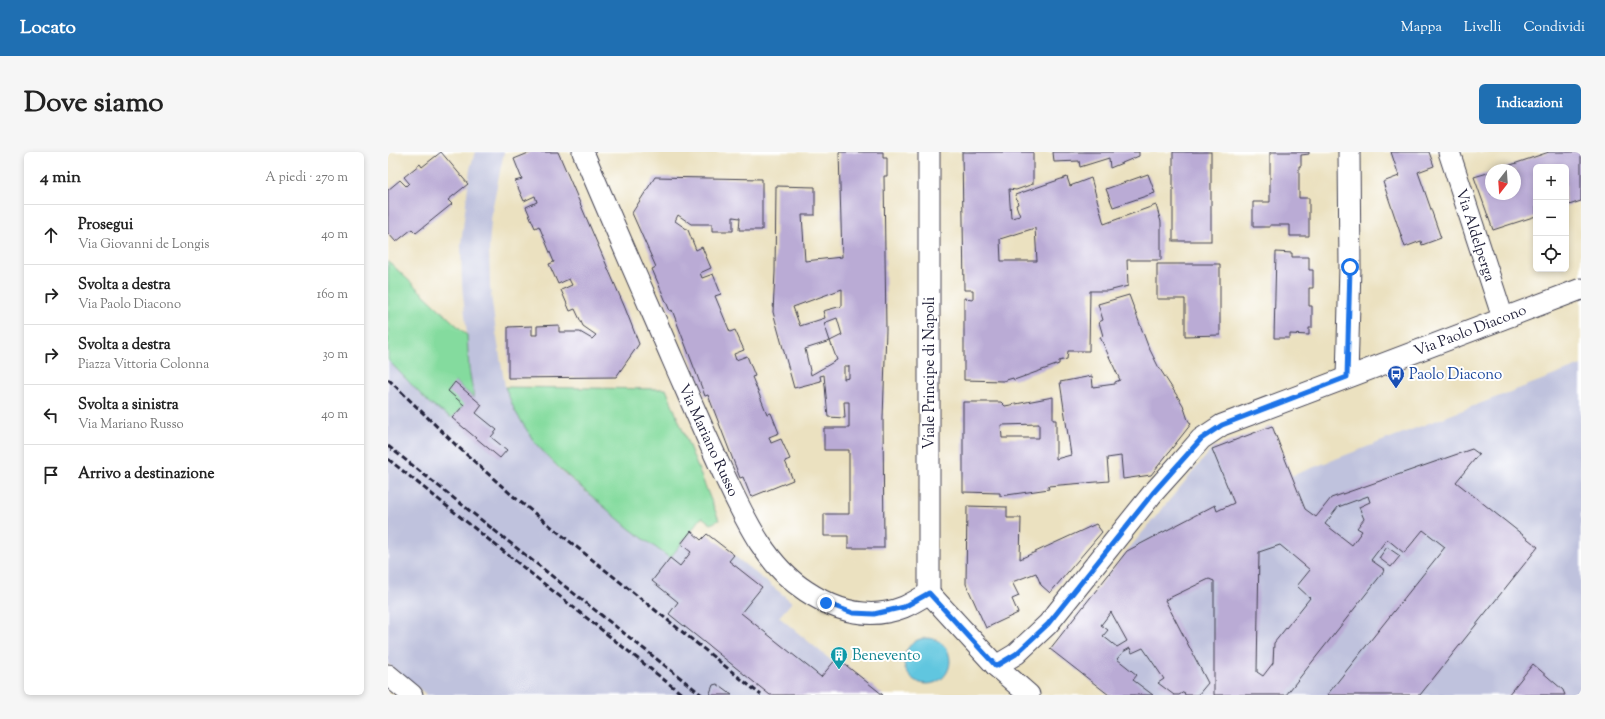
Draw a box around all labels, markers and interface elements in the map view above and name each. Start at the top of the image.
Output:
text: Locato [20,15,76,42]
text: Mappa [1401,18,1442,38]
text: Livelli [1464,18,1501,38]
text: Condividi [1523,18,1585,38]
text: Dove siamo [24,84,164,124]
button: Indicazioni [1479,84,1581,124]
north arrow [1485,164,1521,200]
map controls [1533,164,1569,272]
button: + [1533,164,1569,200]
text: 4 min [40,166,81,190]
text: A piedi · 270 m [265,169,348,187]
street label: Via Aldelperga [1450,186,1499,285]
button: − [1533,200,1569,236]
text: Prosegui [78,215,133,236]
icon: ahead [40,224,62,246]
text: 40 m [321,226,348,244]
text: Via Giovanni de Longis [78,236,209,254]
button: locate [1533,236,1569,272]
route start [1341,258,1359,276]
text: Svolta a destra [78,275,171,296]
icon: right [40,284,62,306]
text: 160 m [317,286,348,304]
text: Via Paolo Diacono [78,296,181,314]
street label: Viale Principe di Napoli [920,297,941,449]
street label: Via Paolo Diacono [1411,300,1530,363]
text: Svolta a destra [78,335,171,356]
icon: right [40,344,62,366]
text: 30 m [322,346,348,364]
text: Piazza Vittoria Colonna [78,356,209,374]
bus stop icon: Paolo Diacono [1386,364,1406,389]
place label: Paolo Diacono [1409,365,1502,386]
street label: Via Mariano Russo [672,381,743,500]
text: Svolta a sinistra [78,395,179,416]
icon: left [40,404,62,426]
text: 40 m [321,406,348,424]
text: Via Mariano Russo [78,416,184,434]
icon: arrive [40,464,62,486]
text: Arrivo a destinazione [78,464,214,485]
route end [817,594,835,612]
building icon: Benevento [829,645,849,670]
place label: Benevento [852,646,920,667]

